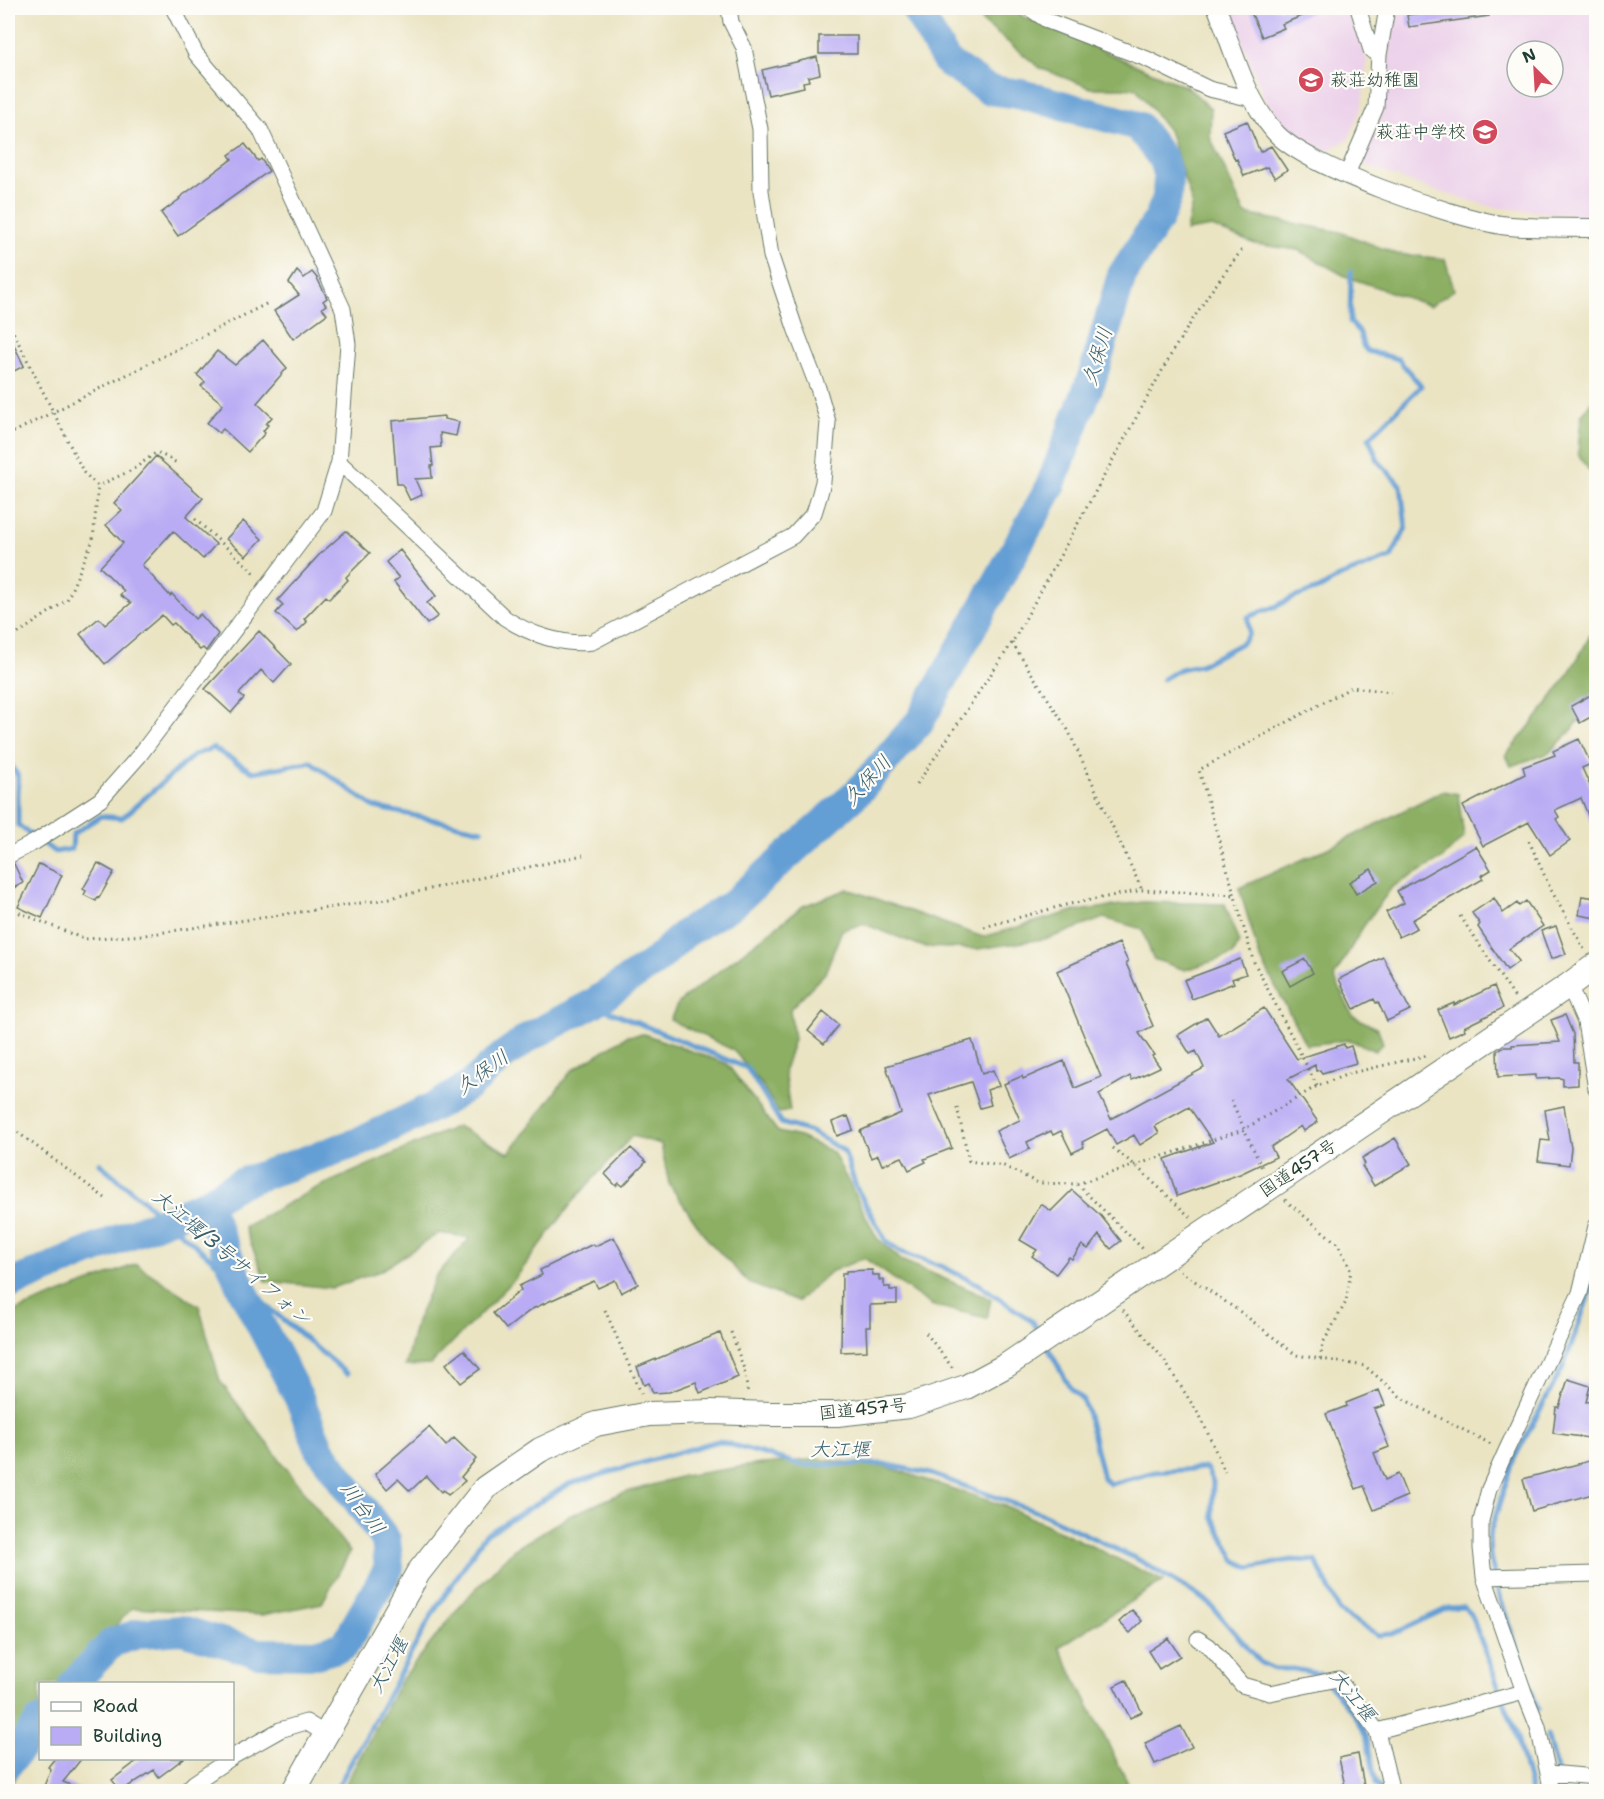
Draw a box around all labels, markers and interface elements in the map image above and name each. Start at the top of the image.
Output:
north arrow [1505,39,1565,99]
text: N [1519,44,1539,68]
school or university icon: 萩荘幼稚園 [1296,65,1326,95]
place label: 萩荘幼稚園 [1330,68,1420,92]
school or university icon: 萩荘中学校 [1470,117,1500,147]
place label: 萩荘中学校 [1376,120,1466,144]
water label: 久保川 [1076,324,1118,388]
water label: 久保川 [837,749,897,811]
water label: 久保川 [450,1044,514,1100]
street label: 国道457号 [1254,1133,1342,1203]
water label: 大江堰/3号サイフォン [147,1183,318,1332]
street label: 国道457号 [818,1392,908,1426]
water label: 大江堰 [810,1436,872,1462]
water label: 川台川 [335,1476,391,1540]
water label: 大江堰 [362,1631,415,1698]
water label: 大江堰 [1324,1664,1383,1728]
legend [39,1682,234,1760]
text: Road [93,1694,138,1718]
text: Building [93,1724,162,1748]

